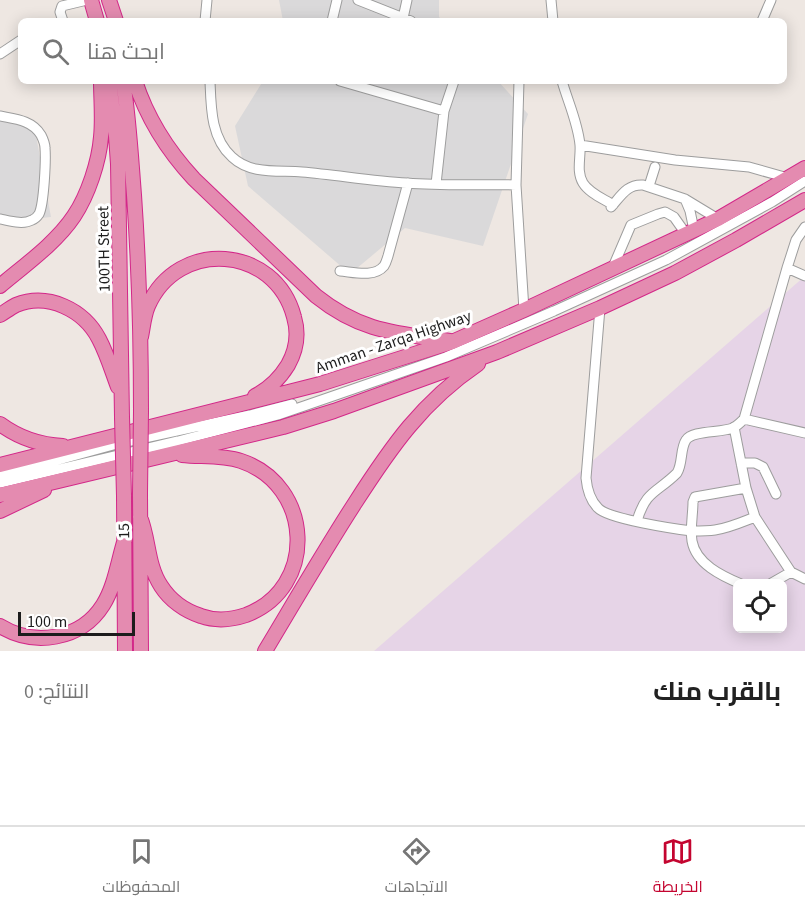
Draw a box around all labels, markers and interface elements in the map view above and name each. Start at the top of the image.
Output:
search box [18,18,787,84]
icon: search [39,35,72,68]
text: ابحث هنا [87,36,165,68]
street label: 100TH Street [92,205,116,292]
street label: Amman - Zarqa Highway [312,305,475,379]
street label: 15 [113,523,135,539]
map controls [733,579,787,633]
button: locate [733,579,787,633]
scale bar [18,609,135,636]
text: 100 m [27,611,67,633]
text: بالقرب منك [653,673,781,710]
text: النتائج: 0 [24,678,89,706]
tab: المحفوظات [102,835,180,901]
tab: الاتجاهات [385,835,448,901]
tab: الخريطة [653,835,703,901]

